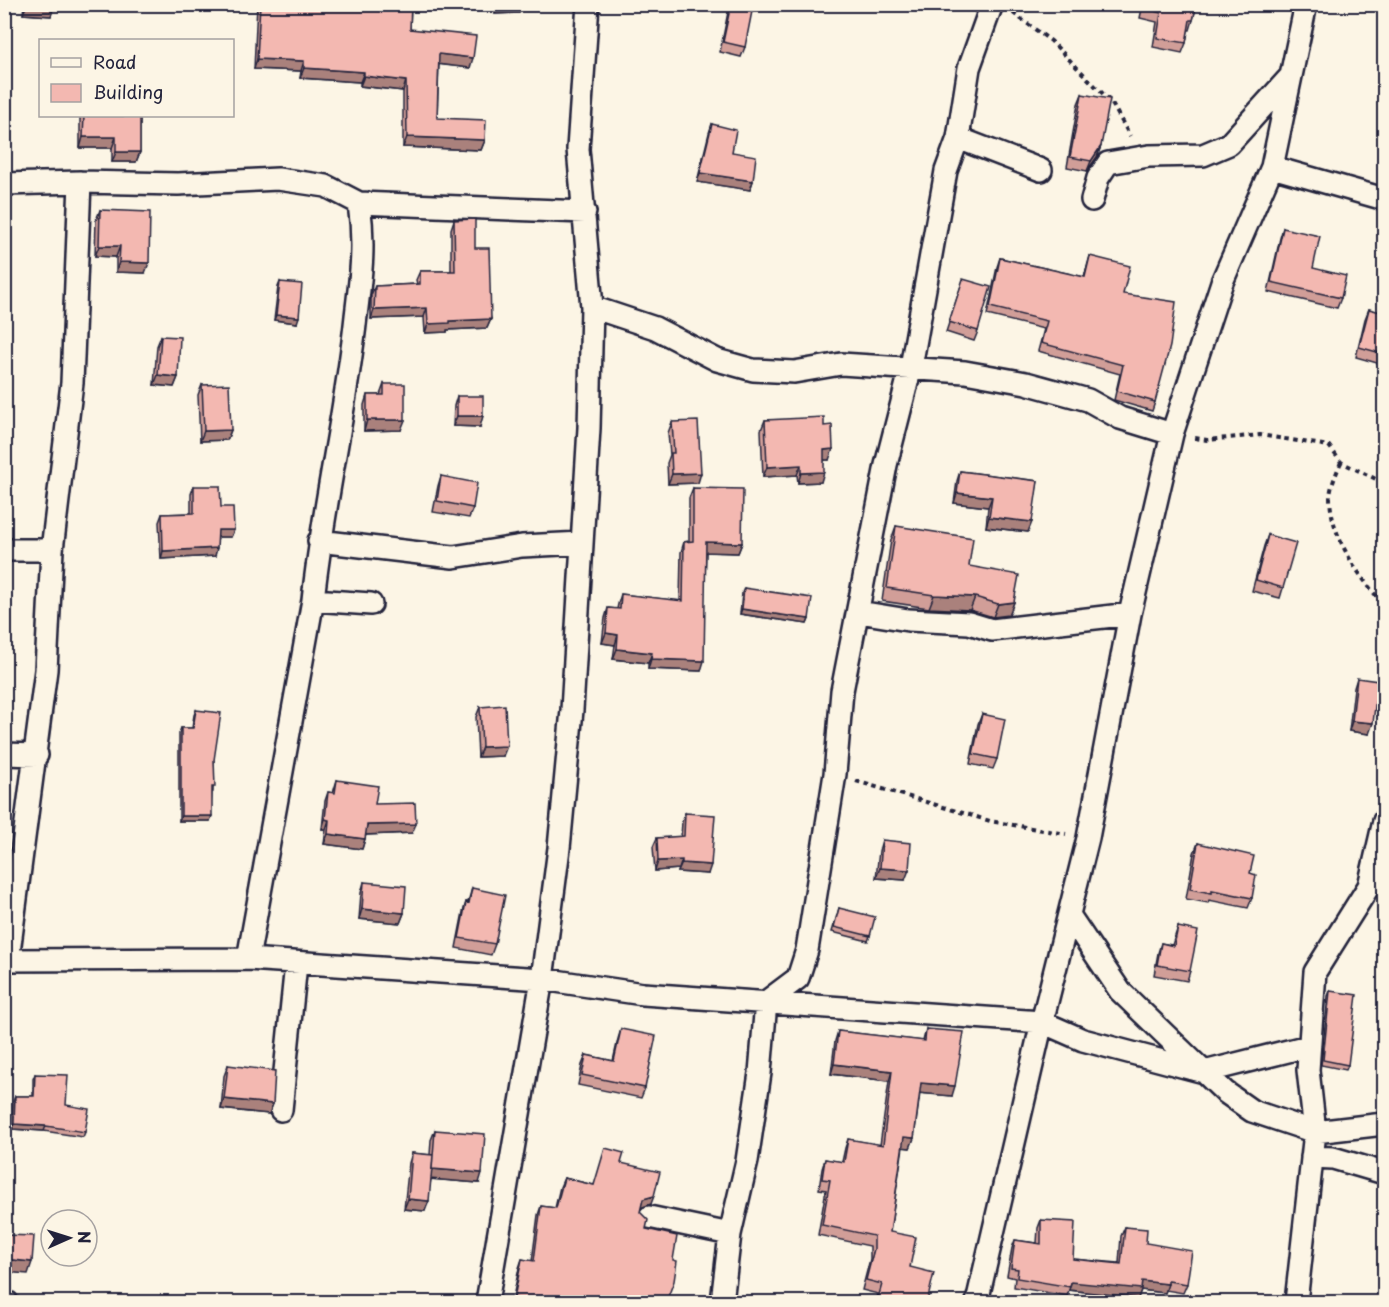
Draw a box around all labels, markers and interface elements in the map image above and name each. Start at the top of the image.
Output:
legend [39,39,234,117]
text: Road [93,48,137,75]
text: Building [93,78,163,105]
north arrow [39,1208,99,1268]
text: N [73,1230,97,1244]

